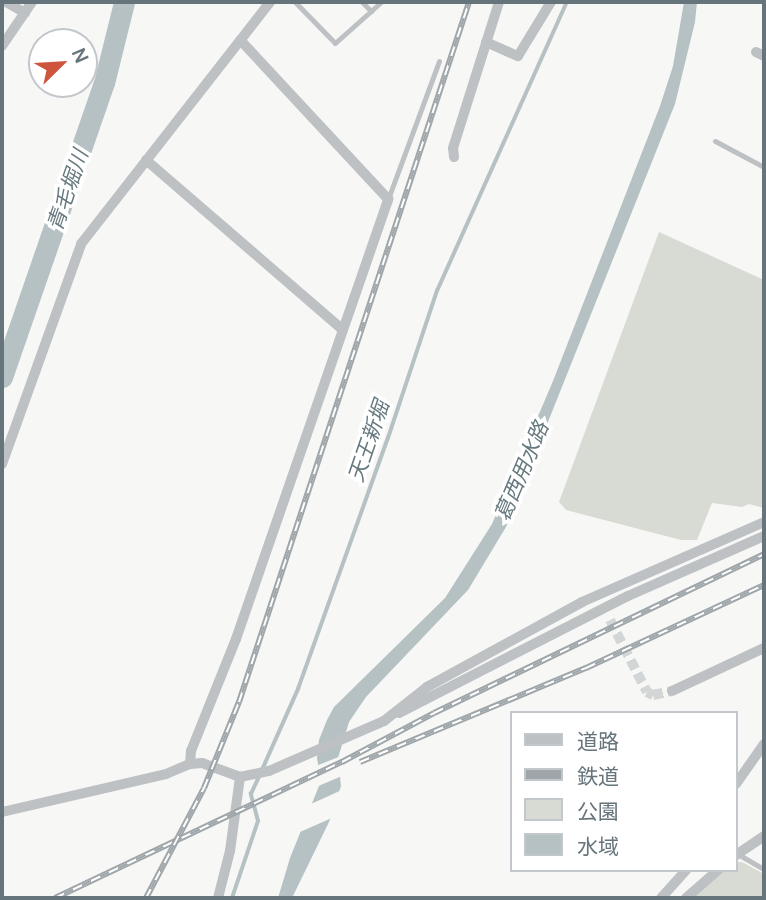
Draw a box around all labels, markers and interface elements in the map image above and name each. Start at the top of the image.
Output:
north arrow [28,28,98,98]
text: N [66,44,95,67]
water label: 青毛堀川 [41,146,93,234]
water label: 天王新堀 [342,397,394,485]
water label: 葛西用水路 [489,418,553,524]
legend [510,711,738,872]
text: 道路 [577,727,619,755]
text: 鉄道 [577,762,619,790]
text: 公園 [577,797,619,825]
text: 水域 [577,832,619,860]

